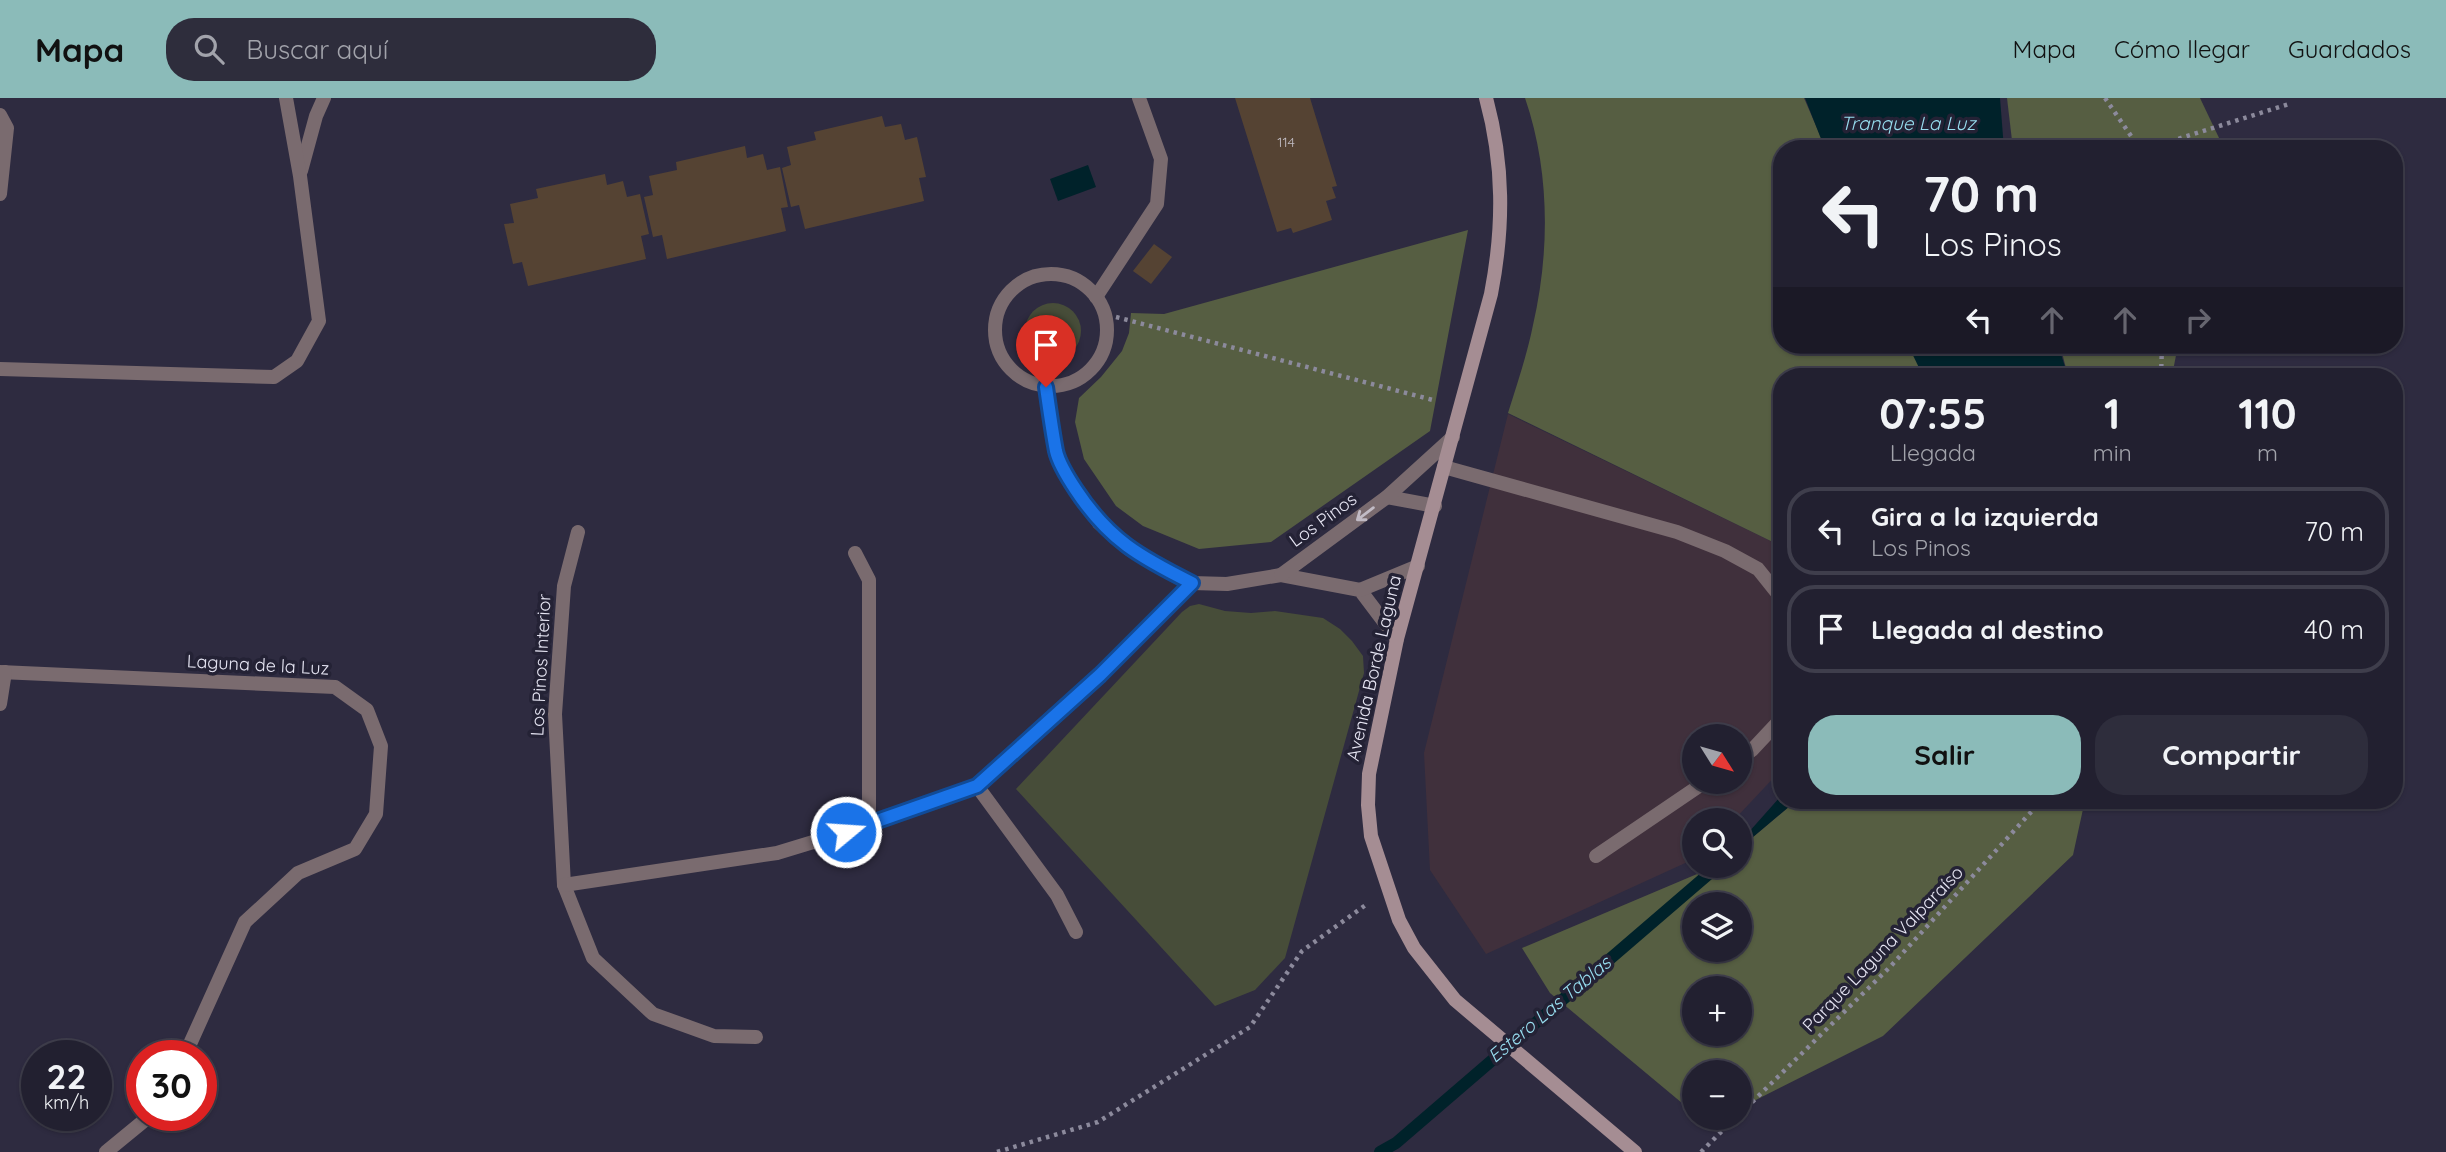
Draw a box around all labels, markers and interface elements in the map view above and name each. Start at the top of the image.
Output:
search box [166,18,656,81]
text: Mapa [35,29,124,70]
icon: search [190,30,228,68]
text: Buscar aquí [246,33,388,66]
text: Mapa [2013,34,2076,64]
text: Cómo llegar [2114,34,2250,64]
text: Guardados [2288,34,2411,64]
water label: Tranque La Luz [1841,111,1977,135]
house number: 114 [1277,133,1295,151]
text: 70 m [1923,163,2039,224]
icon: left [1808,168,1899,259]
text: Los Pinos [1923,224,2062,264]
icon: left [1960,301,1998,339]
icon: ahead [2033,301,2071,339]
icon: ahead [2106,301,2144,339]
icon: right [2179,301,2217,339]
pin [1016,315,1076,387]
icon: arrive [1027,326,1065,364]
text: 07:55 [1879,387,1986,440]
text: 1 [2104,387,2120,440]
text: 110 [2238,387,2297,440]
text: Llegada [1890,438,1976,467]
text: min [2093,438,2132,467]
text: m [2257,438,2278,467]
street label: Los Pinos [1284,487,1361,552]
text: Gira a la izquierda [1871,500,2099,533]
one-way arrow [1356,506,1375,521]
icon: left [1812,512,1850,550]
text: 70 m [2304,515,2364,548]
text: Los Pinos [1871,533,1971,562]
street label: Avenida Borde Laguna [1341,573,1406,763]
street label: Los Pinos Interior [525,593,556,737]
icon: arrive [1812,610,1850,648]
text: Llegada al destino [1871,613,2104,646]
text: 40 m [2304,613,2364,646]
street label: Laguna de la Luz [186,649,330,680]
button: Salir [1808,715,2081,795]
button: Compartir [2095,715,2368,795]
north arrow [1682,724,1752,794]
map controls [1682,724,1752,1130]
position arrow [809,795,883,869]
button: search [1682,808,1752,878]
street label: Parque Laguna Valparaíso [1797,861,1968,1036]
button: layers [1682,892,1752,962]
water label: Estero Las Tablas [1483,950,1616,1068]
button: + [1682,976,1752,1046]
speed limit sign: 30 [126,1040,217,1131]
text: 22 [47,1054,86,1098]
button: − [1682,1060,1752,1130]
text: km/h [44,1091,89,1114]

